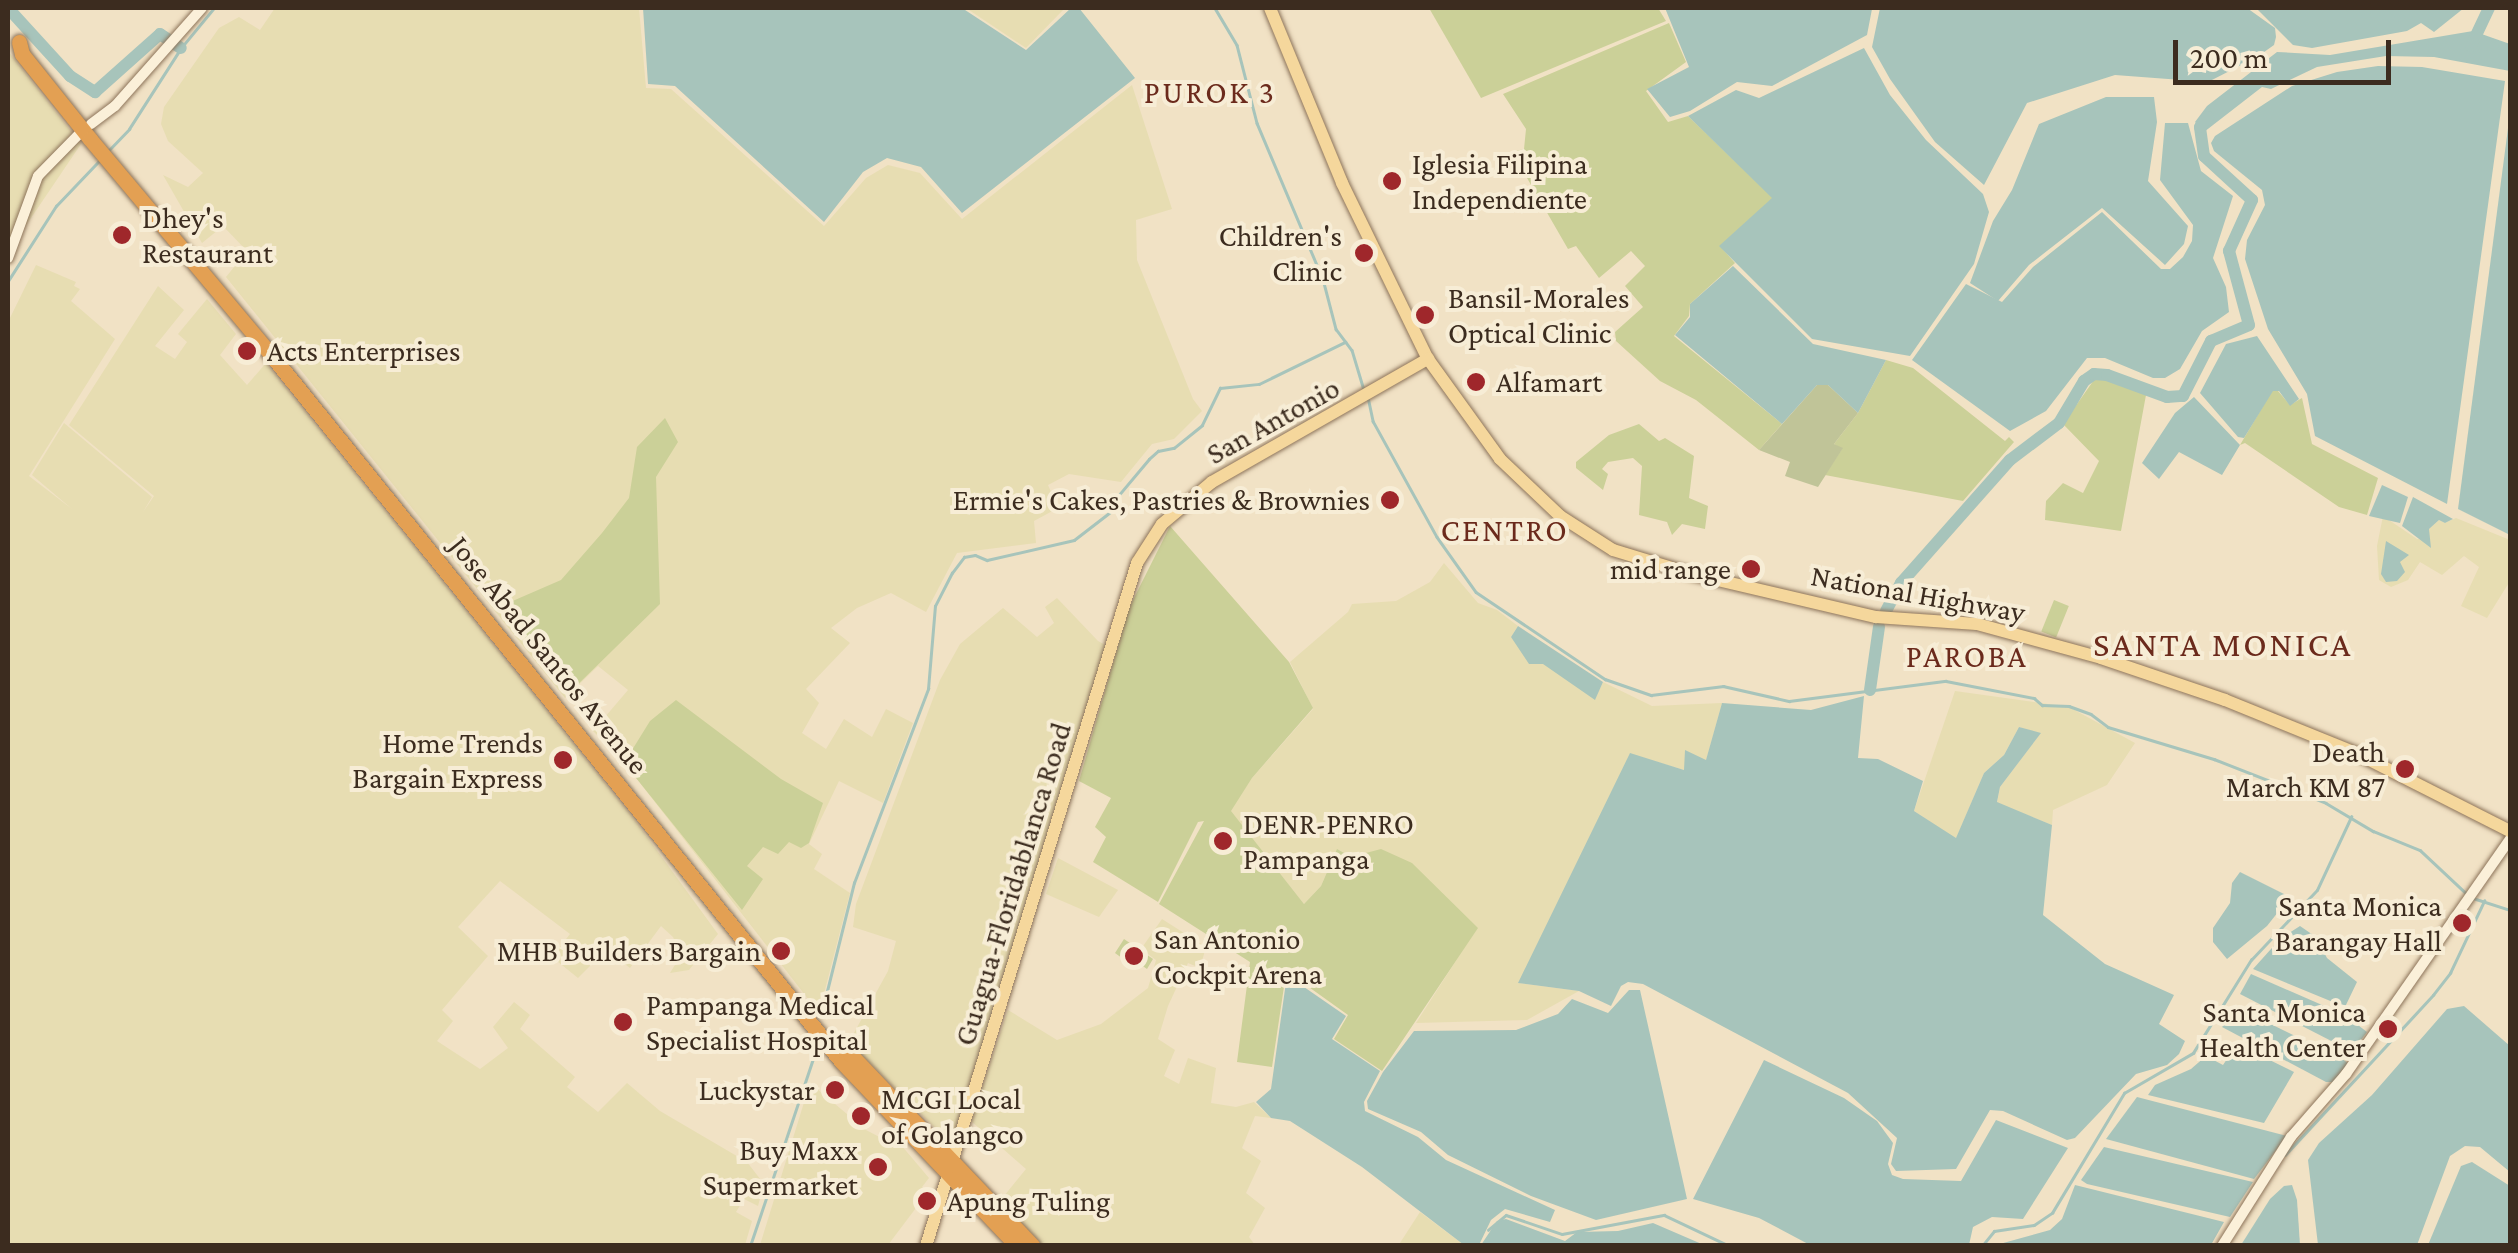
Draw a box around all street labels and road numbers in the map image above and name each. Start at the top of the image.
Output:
street label: San Antonio [1200,370,1346,472]
street label: Jose Abad Santos Avenue [442,529,656,781]
street label: National Highway [1808,557,2028,631]
street label: Guagua-Floridablanca Road [947,718,1079,1050]

